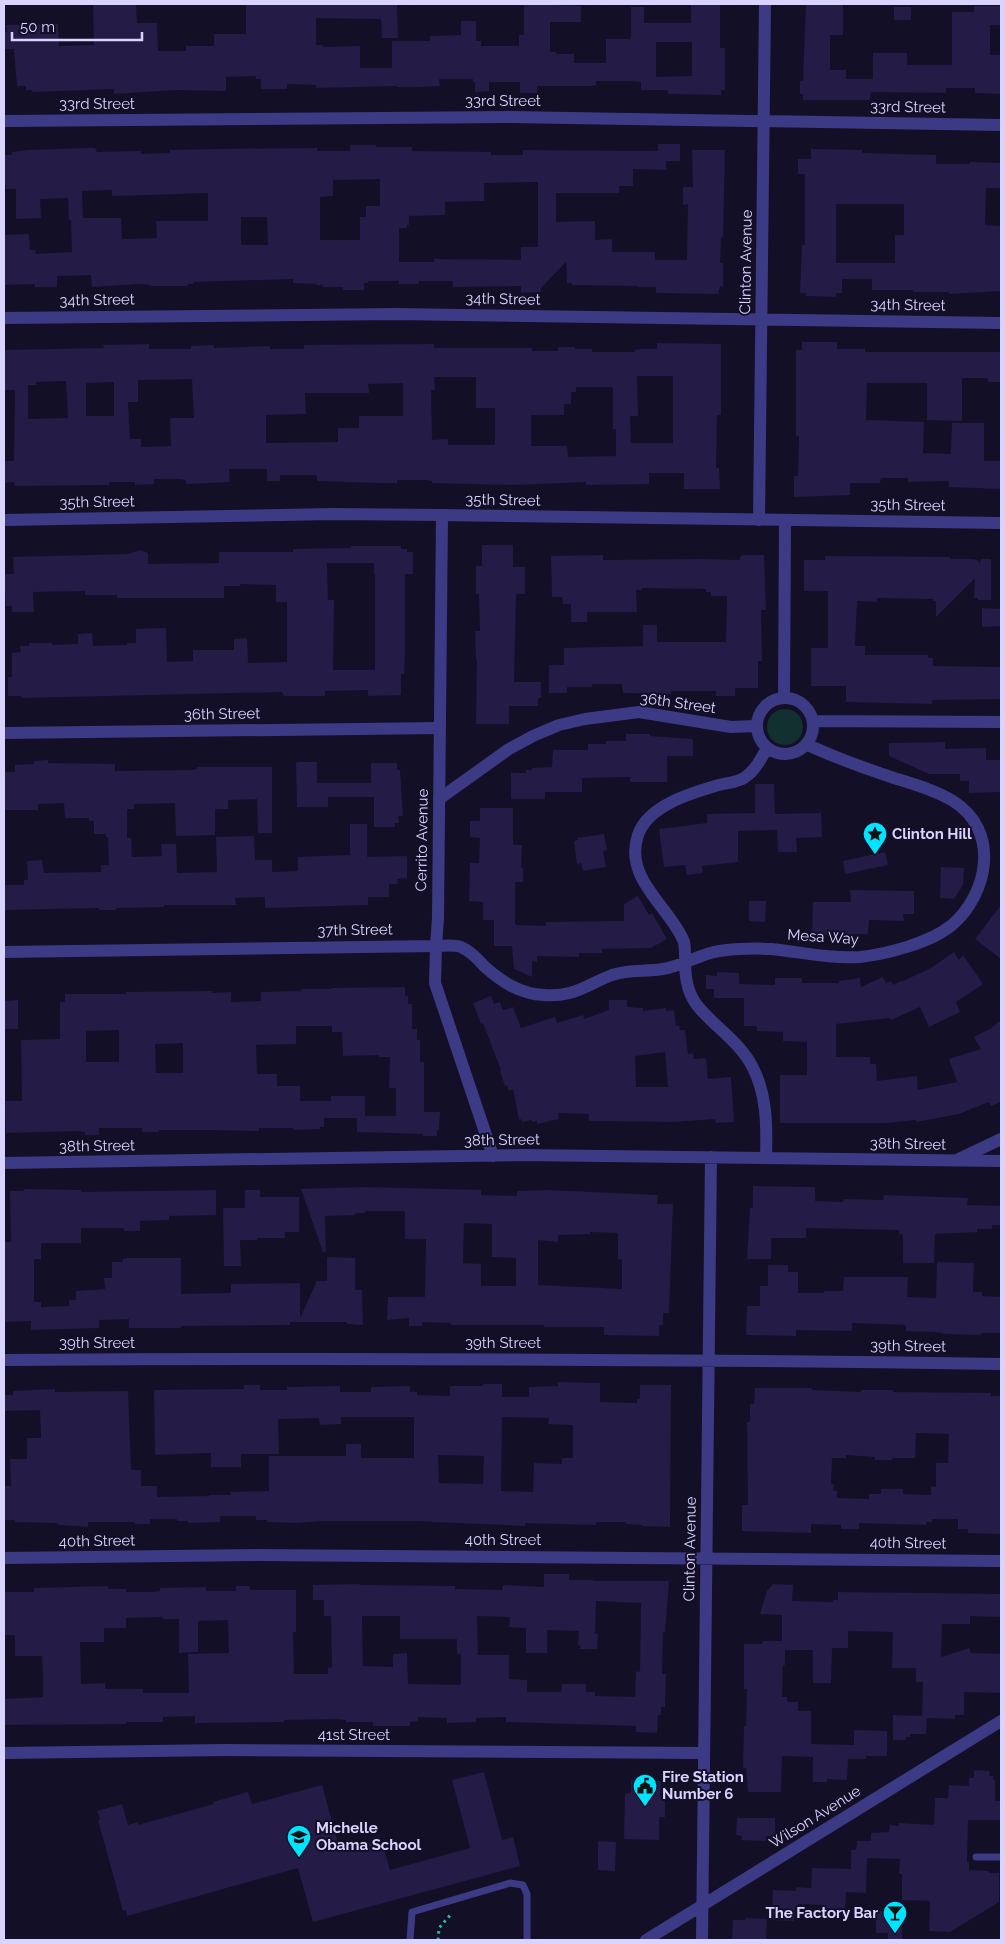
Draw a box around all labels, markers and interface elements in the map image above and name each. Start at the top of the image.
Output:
scale bar [12,10,142,42]
text: 50 m [20,18,55,36]
street label: 33rd Street [465,92,541,110]
street label: 33rd Street [59,95,135,113]
street label: 33rd Street [870,97,946,117]
street label: Clinton Avenue [736,209,756,315]
street label: 34th Street [465,289,541,309]
street label: 34th Street [59,290,135,310]
street label: 34th Street [870,295,946,315]
street label: 35th Street [465,490,541,510]
street label: 35th Street [59,492,135,512]
street label: 35th Street [870,495,946,515]
street label: 36th Street [639,689,717,717]
street label: 36th Street [184,704,260,724]
street label: Cerrito Avenue [412,788,432,892]
place icon: Clinton Hill [862,821,888,855]
place label: Clinton Hill [892,825,972,843]
street label: 37th Street [317,920,393,940]
street label: Mesa Way [787,926,859,948]
street label: 38th Street [464,1130,540,1150]
street label: 38th Street [870,1134,946,1154]
street label: 38th Street [59,1136,135,1156]
street label: 39th Street [59,1334,135,1352]
street label: 39th Street [465,1334,541,1352]
street label: 39th Street [870,1336,946,1356]
street label: Clinton Avenue [680,1496,700,1602]
street label: 40th Street [59,1531,135,1551]
street label: 40th Street [465,1531,541,1549]
street label: 40th Street [870,1533,946,1553]
street label: 41st Street [318,1726,390,1744]
place label: Fire Station Number 6 [662,1768,744,1803]
public building icon: Fire Station Number 6 [632,1773,658,1807]
street label: Wilson Avenue [766,1782,864,1852]
place label: Michelle Obama School [316,1819,422,1854]
school or university icon: Michelle Obama School [286,1824,312,1858]
bar icon: The Factory Bar [882,1900,908,1934]
place label: The Factory Bar [765,1904,878,1922]

